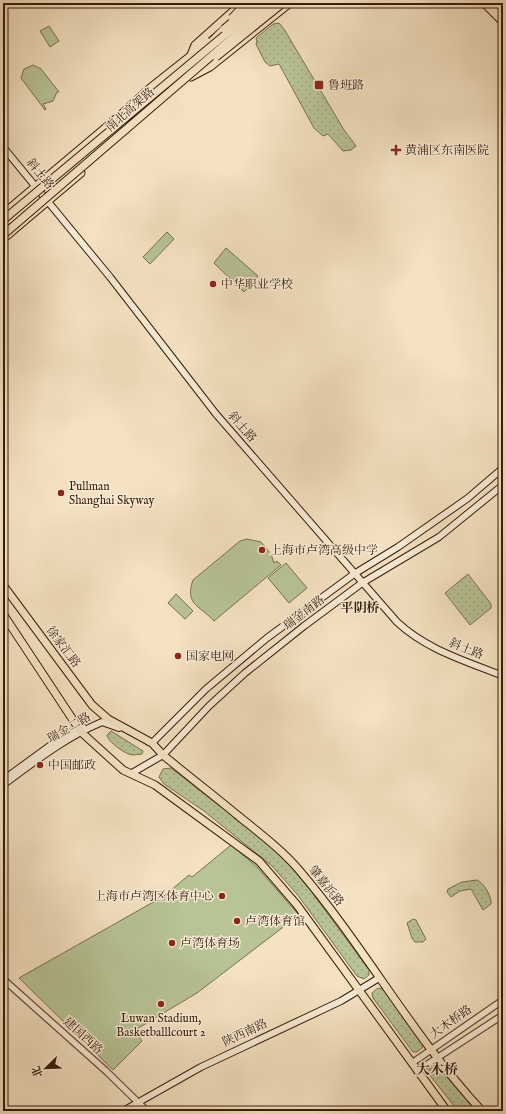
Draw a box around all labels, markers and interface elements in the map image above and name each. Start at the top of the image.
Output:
place label: 鲁班路 [328,78,364,93]
marker: 鲁班路 [313,79,325,91]
street label: 南北高架路 [102,85,158,135]
place label: 黄浦区东南医院 [405,143,489,158]
marker: 黄浦区东南医院 [390,144,402,156]
street label: 斜土路 [23,155,57,193]
place label: 中华职业学校 [221,277,293,292]
marker: 中华职业学校 [208,279,218,289]
street label: 斜土路 [225,408,259,446]
place label: Pullman Shanghai Skyway [69,479,154,508]
marker: Pullman Shanghai Skyway [56,488,66,498]
place label: 上海市卢湾高级中学 [270,543,378,558]
marker: 上海市卢湾高级中学 [257,545,267,555]
street label: 瑞金南路 [280,593,328,633]
district label: 平阴桥 [340,600,380,617]
street label: 徐家汇路 [43,623,83,671]
street label: 斜土路 [446,635,486,663]
place label: 国家电网 [186,649,234,664]
marker: 国家电网 [173,651,183,661]
street label: 瑞金二路 [44,710,94,746]
place label: 中国邮政 [48,758,96,773]
marker: 中国邮政 [35,760,45,770]
street label: 肇嘉浜路 [305,863,347,909]
place label: 上海市卢湾区体育中心 [94,889,214,904]
marker: 上海市卢湾区体育中心 [217,891,227,901]
place label: 卢湾体育馆 [245,914,305,929]
marker: 卢湾体育馆 [232,916,242,926]
place label: 卢湾体育场 [180,936,240,951]
marker: 卢湾体育场 [167,938,177,948]
marker: Luwan Stadium, Basketballlcourt 2 [156,999,166,1009]
street label: 大木桥路 [427,1002,475,1042]
place label: Luwan Stadium, Basketballlcourt 2 [116,1011,206,1040]
street label: 建国西路 [60,1014,106,1058]
street label: 陕西南路 [220,1016,270,1050]
north arrow [26,1048,66,1088]
district label: 大木桥 [416,1061,458,1079]
text: 北 [29,1064,46,1079]

